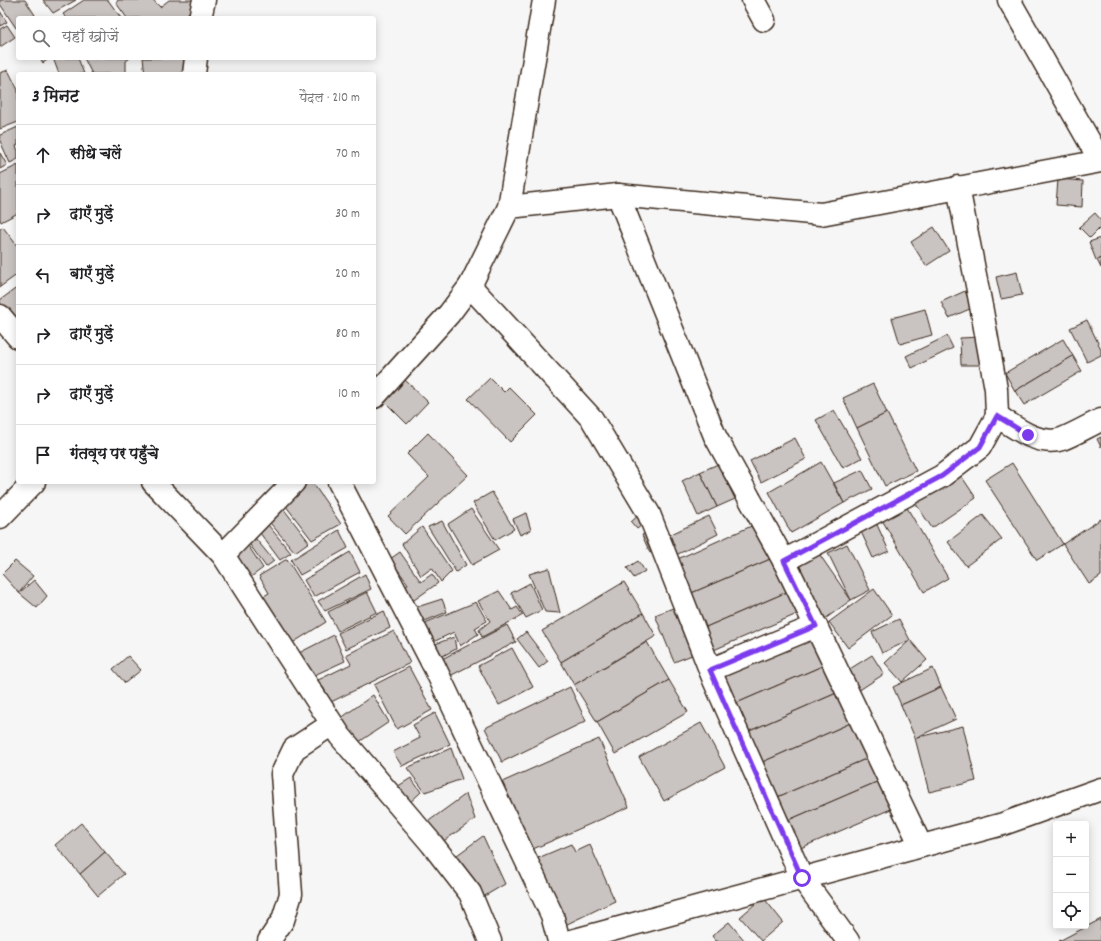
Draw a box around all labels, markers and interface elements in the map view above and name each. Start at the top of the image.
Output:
search box [16,16,376,60]
icon: search [30,27,52,49]
text: यहाँ खोजें [62,27,119,49]
text: 3 मिनट [32,86,79,110]
text: पैदल · 210 m [299,89,360,108]
icon: ahead [32,144,54,166]
text: सीधे चलें [70,144,121,166]
text: 70 m [336,145,360,164]
icon: right [32,204,54,226]
text: दाएँ मुड़ें [70,204,113,226]
text: 30 m [335,205,360,224]
icon: left [32,264,54,286]
text: बाएँ मुड़ें [70,264,114,286]
text: 20 m [335,265,360,284]
icon: right [32,324,54,346]
text: दाएँ मुड़ें [70,324,113,346]
text: 80 m [336,325,360,344]
icon: right [32,384,54,406]
text: दाएँ मुड़ें [70,384,113,406]
text: 10 m [338,385,360,404]
route end [1019,426,1037,444]
icon: arrive [32,444,54,466]
text: गंतव्य पर पहुँचे [70,444,159,466]
map controls [1053,821,1089,929]
button: + [1053,821,1089,857]
button: − [1053,857,1089,893]
route start [793,869,811,887]
button: locate [1053,893,1089,929]

